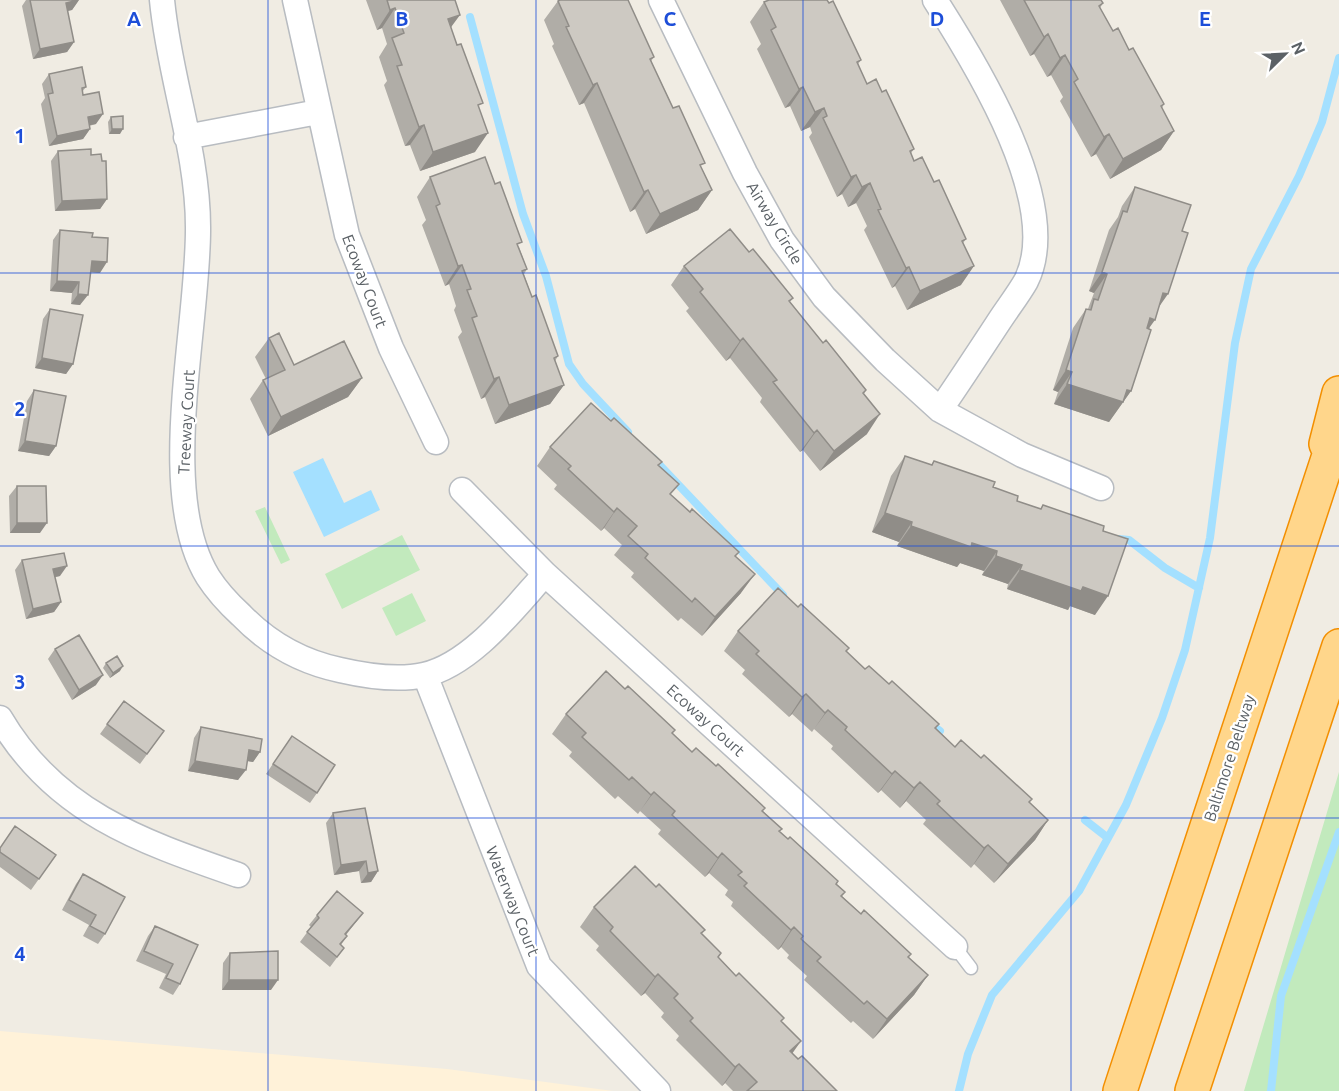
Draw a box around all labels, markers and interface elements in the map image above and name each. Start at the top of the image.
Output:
text: A [127,7,141,30]
text: B [395,7,409,30]
text: C [664,7,677,30]
text: D [930,7,944,30]
text: E [1199,7,1211,30]
north arrow [1255,24,1315,84]
text: N [1288,39,1309,57]
text: 1 [14,124,26,147]
street label: Airway Circle [743,179,807,267]
street label: Ecoway Court [339,232,391,331]
street label: Treeway Court [174,369,198,475]
text: 2 [14,397,26,420]
text: 3 [14,670,26,693]
street label: Ecoway Court [663,680,749,760]
street label: Baltimore Beltway [1200,692,1258,824]
street label: Waterway Court [483,843,543,959]
text: 4 [14,942,26,965]

